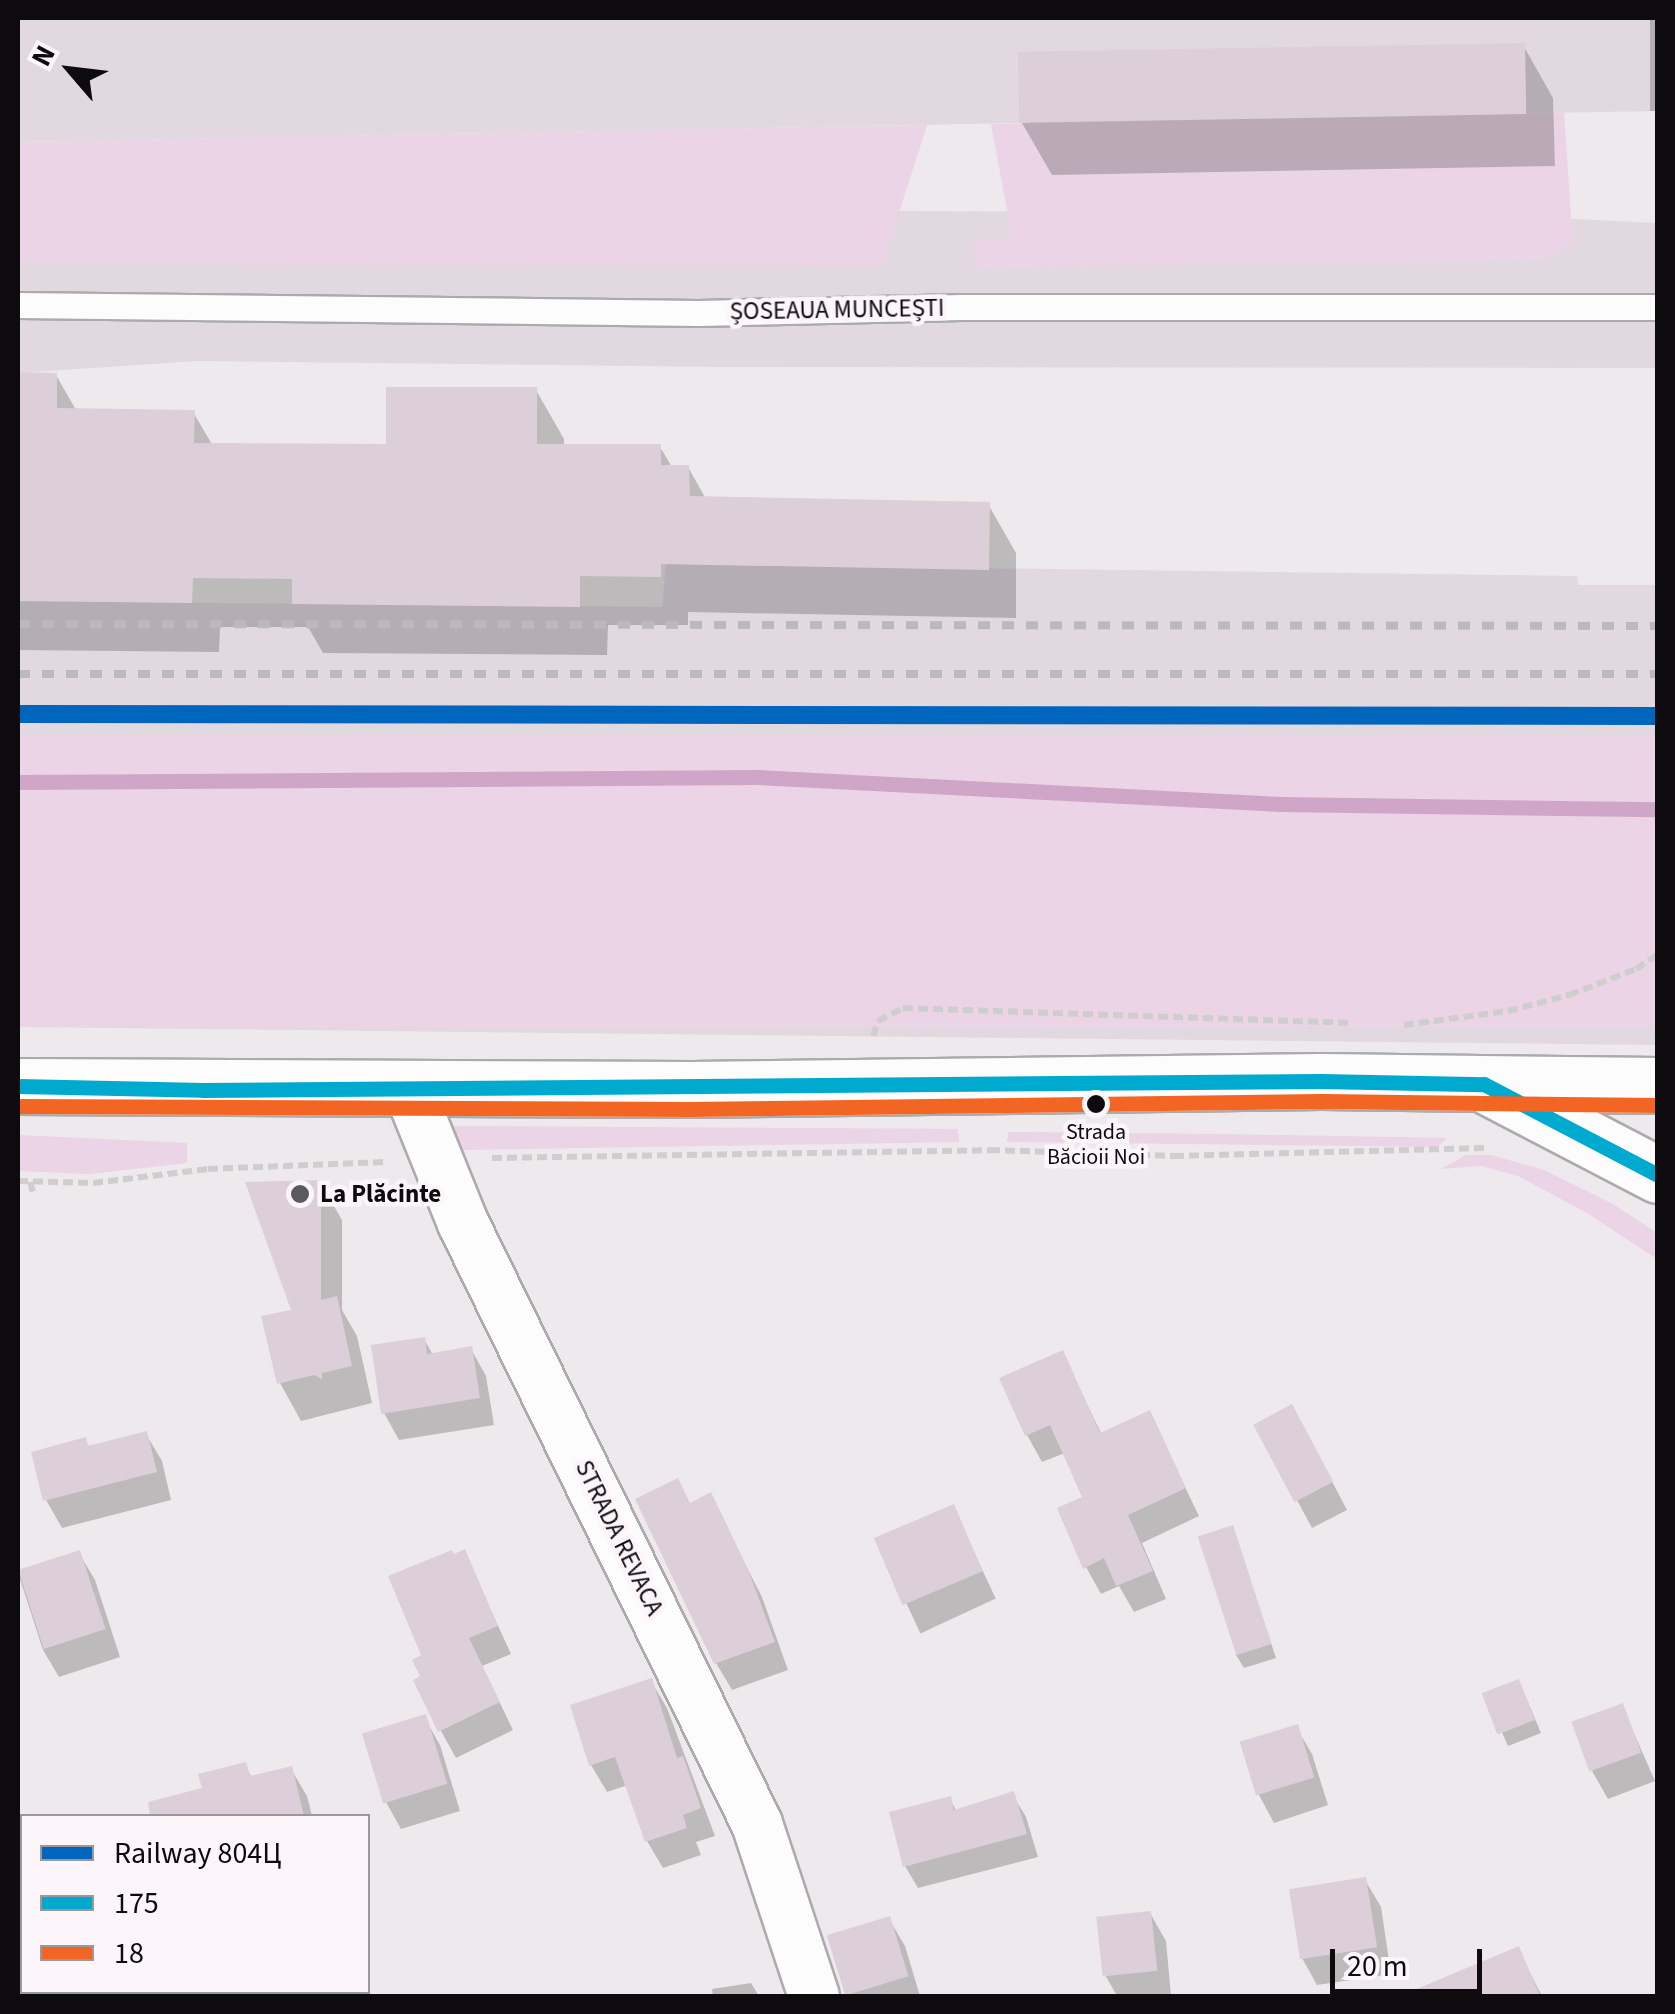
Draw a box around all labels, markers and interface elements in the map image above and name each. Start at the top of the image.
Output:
north arrow [20,20,120,120]
text: N [21,38,66,74]
street label: ȘOSEAUA MUNCEȘTI [729,293,945,327]
marker: Strada Băcioii Noi [1086,1094,1106,1114]
place label: Strada Băcioii Noi [1047,1119,1145,1170]
place label: La Plăcinte [320,1179,441,1209]
marker: La Plăcinte [289,1183,311,1205]
street label: STRADA REVACA [569,1456,669,1620]
legend [20,1814,370,1994]
text: Railway 804Ц [114,1832,282,1875]
text: 175 [114,1882,159,1925]
scale bar [1335,1929,1488,1991]
text: 18 [114,1932,144,1975]
text: 20 m [1347,1945,1408,1988]

